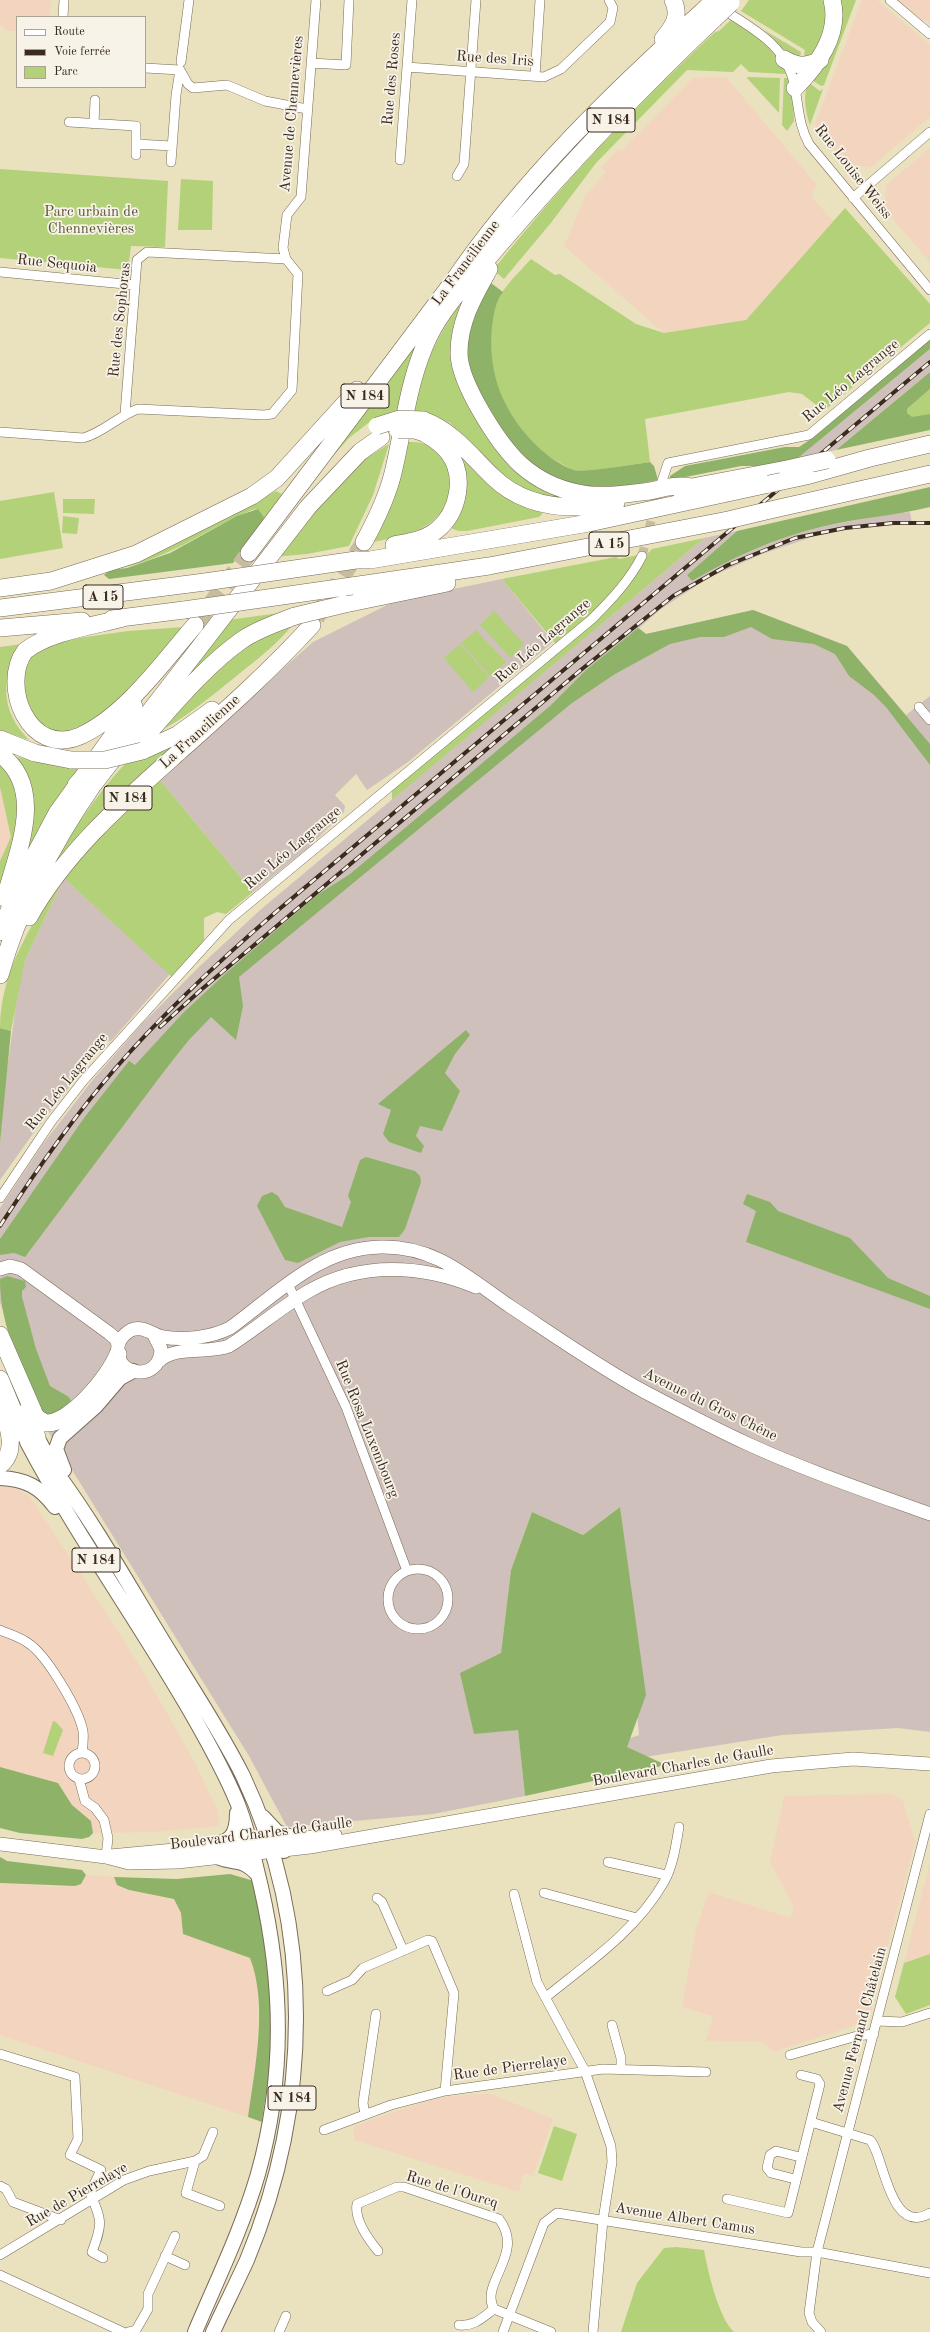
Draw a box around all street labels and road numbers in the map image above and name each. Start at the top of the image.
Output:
street label: Rue des Roses [379,32,405,126]
street label: Avenue de Chennevières [276,35,308,193]
street label: Rue des Iris [456,47,534,71]
road number: N 184 [587,108,635,132]
street label: Rue Louise Weiss [810,121,896,223]
street label: La Francilienne [428,217,504,309]
street label: Rue Sequoia [16,251,98,277]
street label: Rue des Sophoras [105,262,135,378]
street label: Rue Léo Lagrange [799,335,903,427]
road number: N 184 [341,384,389,408]
road number: A 15 [589,532,629,556]
road number: A 15 [83,585,123,609]
street label: Rue Léo Lagrange [492,595,594,687]
street label: La Francilienne [156,691,244,773]
road number: N 184 [104,786,152,810]
street label: Rue Léo Lagrange [241,802,345,894]
street label: Rue Léo Lagrange [22,1029,112,1135]
street label: Rue Rosa Luxembourg [331,1357,403,1501]
street label: Avenue du Gros Chêne [640,1365,780,1445]
road number: N 184 [72,1548,120,1572]
street label: Boulevard Charles de Gaulle [591,1741,775,1791]
street label: Boulevard Charles de Gaulle [169,1814,353,1854]
street label: Avenue Fernand Châtelain [829,1945,891,2115]
street label: Rue de Pierrelaye [452,2051,568,2085]
road number: N 184 [268,2086,316,2110]
street label: Rue de Pierrelaye [23,2159,131,2231]
street label: Rue de l'Ourcq [404,2167,500,2213]
street label: Avenue Albert Camus [614,2199,756,2239]

